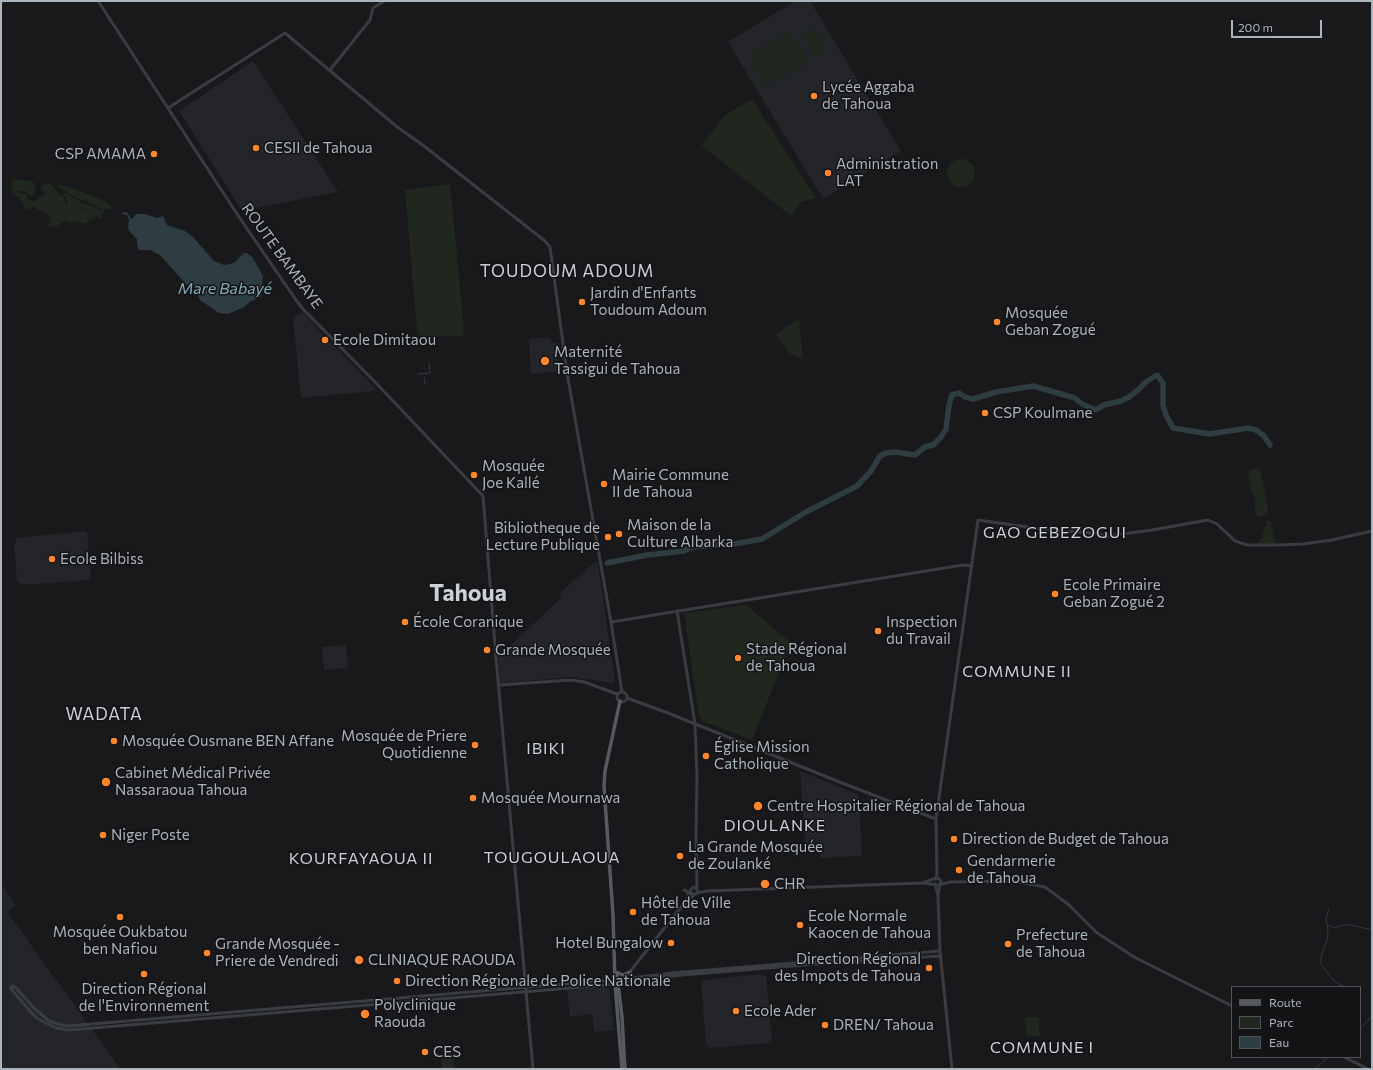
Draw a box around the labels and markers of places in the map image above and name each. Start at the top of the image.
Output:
place label: Lycée Aggaba de Tahoua [822,78,914,113]
marker: Lycée Aggaba de Tahoua [809,91,819,101]
place label: CESII de Tahoua [264,139,373,157]
marker: CESII de Tahoua [251,143,261,153]
place label: CSP AMAMA [55,145,146,163]
marker: CSP AMAMA [149,149,159,159]
place label: Administration LAT [836,155,938,190]
marker: Administration LAT [823,168,833,178]
place label: Jardin d'Enfants Toudoum Adoum [590,284,707,319]
marker: Jardin d'Enfants Toudoum Adoum [577,297,587,307]
place label: Mosquée Geban Zogué [1005,304,1096,339]
marker: Mosquée Geban Zogué [992,317,1002,327]
place label: Ecole Dimitaou [333,331,436,349]
marker: Ecole Dimitaou [320,335,330,345]
place label: Maternité Tassigui de Tahoua [554,343,680,378]
marker: Maternité Tassigui de Tahoua [539,355,551,367]
place label: CSP Koulmane [993,404,1092,422]
marker: CSP Koulmane [980,408,990,418]
place label: Mosquée Joe Kallé [482,457,545,492]
place label: Mairie Commune II de Tahoua [612,466,729,501]
marker: Mosquée Joe Kallé [469,470,479,480]
marker: Mairie Commune II de Tahoua [599,479,609,489]
place label: Maison de la Culture Albarka [627,516,733,551]
place label: Bibliotheque de Lecture Publique [486,519,600,554]
marker: Maison de la Culture Albarka [614,529,624,539]
marker: Bibliotheque de Lecture Publique [603,532,613,542]
place label: Ecole Bilbiss [60,550,144,568]
marker: Ecole Bilbiss [47,554,57,564]
place label: Ecole Primaire Geban Zogué 2 [1063,576,1165,611]
marker: Ecole Primaire Geban Zogué 2 [1050,589,1060,599]
place label: École Coranique [413,613,523,631]
place label: Inspection du Travail [886,613,957,648]
marker: École Coranique [400,617,410,627]
marker: Inspection du Travail [873,626,883,636]
place label: Stade Régional de Tahoua [746,640,847,675]
place label: Grande Mosquée [495,641,611,659]
marker: Grande Mosquée [482,645,492,655]
marker: Stade Régional de Tahoua [733,653,743,663]
place label: Mosquée de Priere Quotidienne [341,727,467,762]
place label: Mosquée Ousmane BEN Affane [122,732,334,750]
marker: Mosquée Ousmane BEN Affane [109,736,119,746]
place label: Église Mission Catholique [714,738,810,773]
marker: Mosquée de Priere Quotidienne [470,740,480,750]
marker: Église Mission Catholique [701,751,711,761]
place label: Cabinet Médical Privée Nassaraoua Tahoua [115,764,270,799]
marker: Cabinet Médical Privée Nassaraoua Tahoua [100,776,112,788]
place label: Mosquée Mournawa [481,789,620,807]
marker: Mosquée Mournawa [468,793,478,803]
place label: Centre Hospitalier Régional de Tahoua [767,797,1025,815]
marker: Centre Hospitalier Régional de Tahoua [752,800,764,812]
place label: Niger Poste [111,826,190,844]
marker: Niger Poste [98,830,108,840]
place label: Direction de Budget de Tahoua [962,830,1169,848]
marker: Direction de Budget de Tahoua [949,834,959,844]
place label: La Grande Mosquée de Zoulanké [688,838,823,873]
marker: La Grande Mosquée de Zoulanké [675,851,685,861]
place label: Gendarmerie de Tahoua [967,852,1056,887]
marker: Gendarmerie de Tahoua [954,865,964,875]
place label: CHR [774,875,806,893]
marker: CHR [759,878,771,890]
place label: Hôtel de Ville de Tahoua [641,894,731,929]
marker: Hôtel de Ville de Tahoua [628,907,638,917]
place label: Ecole Normale Kaocen de Tahoua [808,907,931,942]
marker: Mosquée Oukbatou ben Nafiou [115,912,125,922]
marker: Ecole Normale Kaocen de Tahoua [795,920,805,930]
place label: Mosquée Oukbatou ben Nafiou [53,923,187,958]
place label: Prefecture de Tahoua [1016,926,1088,961]
place label: Hotel Bungalow [555,934,663,952]
place label: Grande Mosquée - Priere de Vendredi [215,935,340,970]
marker: Hotel Bungalow [666,938,676,948]
marker: Prefecture de Tahoua [1003,939,1013,949]
marker: Grande Mosquée - Priere de Vendredi [202,948,212,958]
place label: Direction Régional des Impots de Tahoua [774,950,921,985]
place label: CLINIAQUE RAOUDA [368,951,516,969]
marker: CLINIAQUE RAOUDA [353,954,365,966]
marker: Direction Régional des Impots de Tahoua [924,963,934,973]
marker: Direction Régional de l'Environnement [139,969,149,979]
place label: Direction Régionale de Police Nationale [405,972,671,990]
marker: Direction Régionale de Police Nationale [392,976,402,986]
place label: Direction Régional de l'Environnement [79,980,209,1015]
place label: Polyclinique Raouda [374,996,456,1031]
place label: Ecole Ader [744,1002,816,1020]
marker: Ecole Ader [731,1006,741,1016]
marker: Polyclinique Raouda [359,1008,371,1020]
place label: DREN/ Tahoua [833,1016,934,1034]
marker: DREN/ Tahoua [820,1020,830,1030]
place label: CES [433,1043,461,1061]
marker: CES [420,1047,430,1057]

